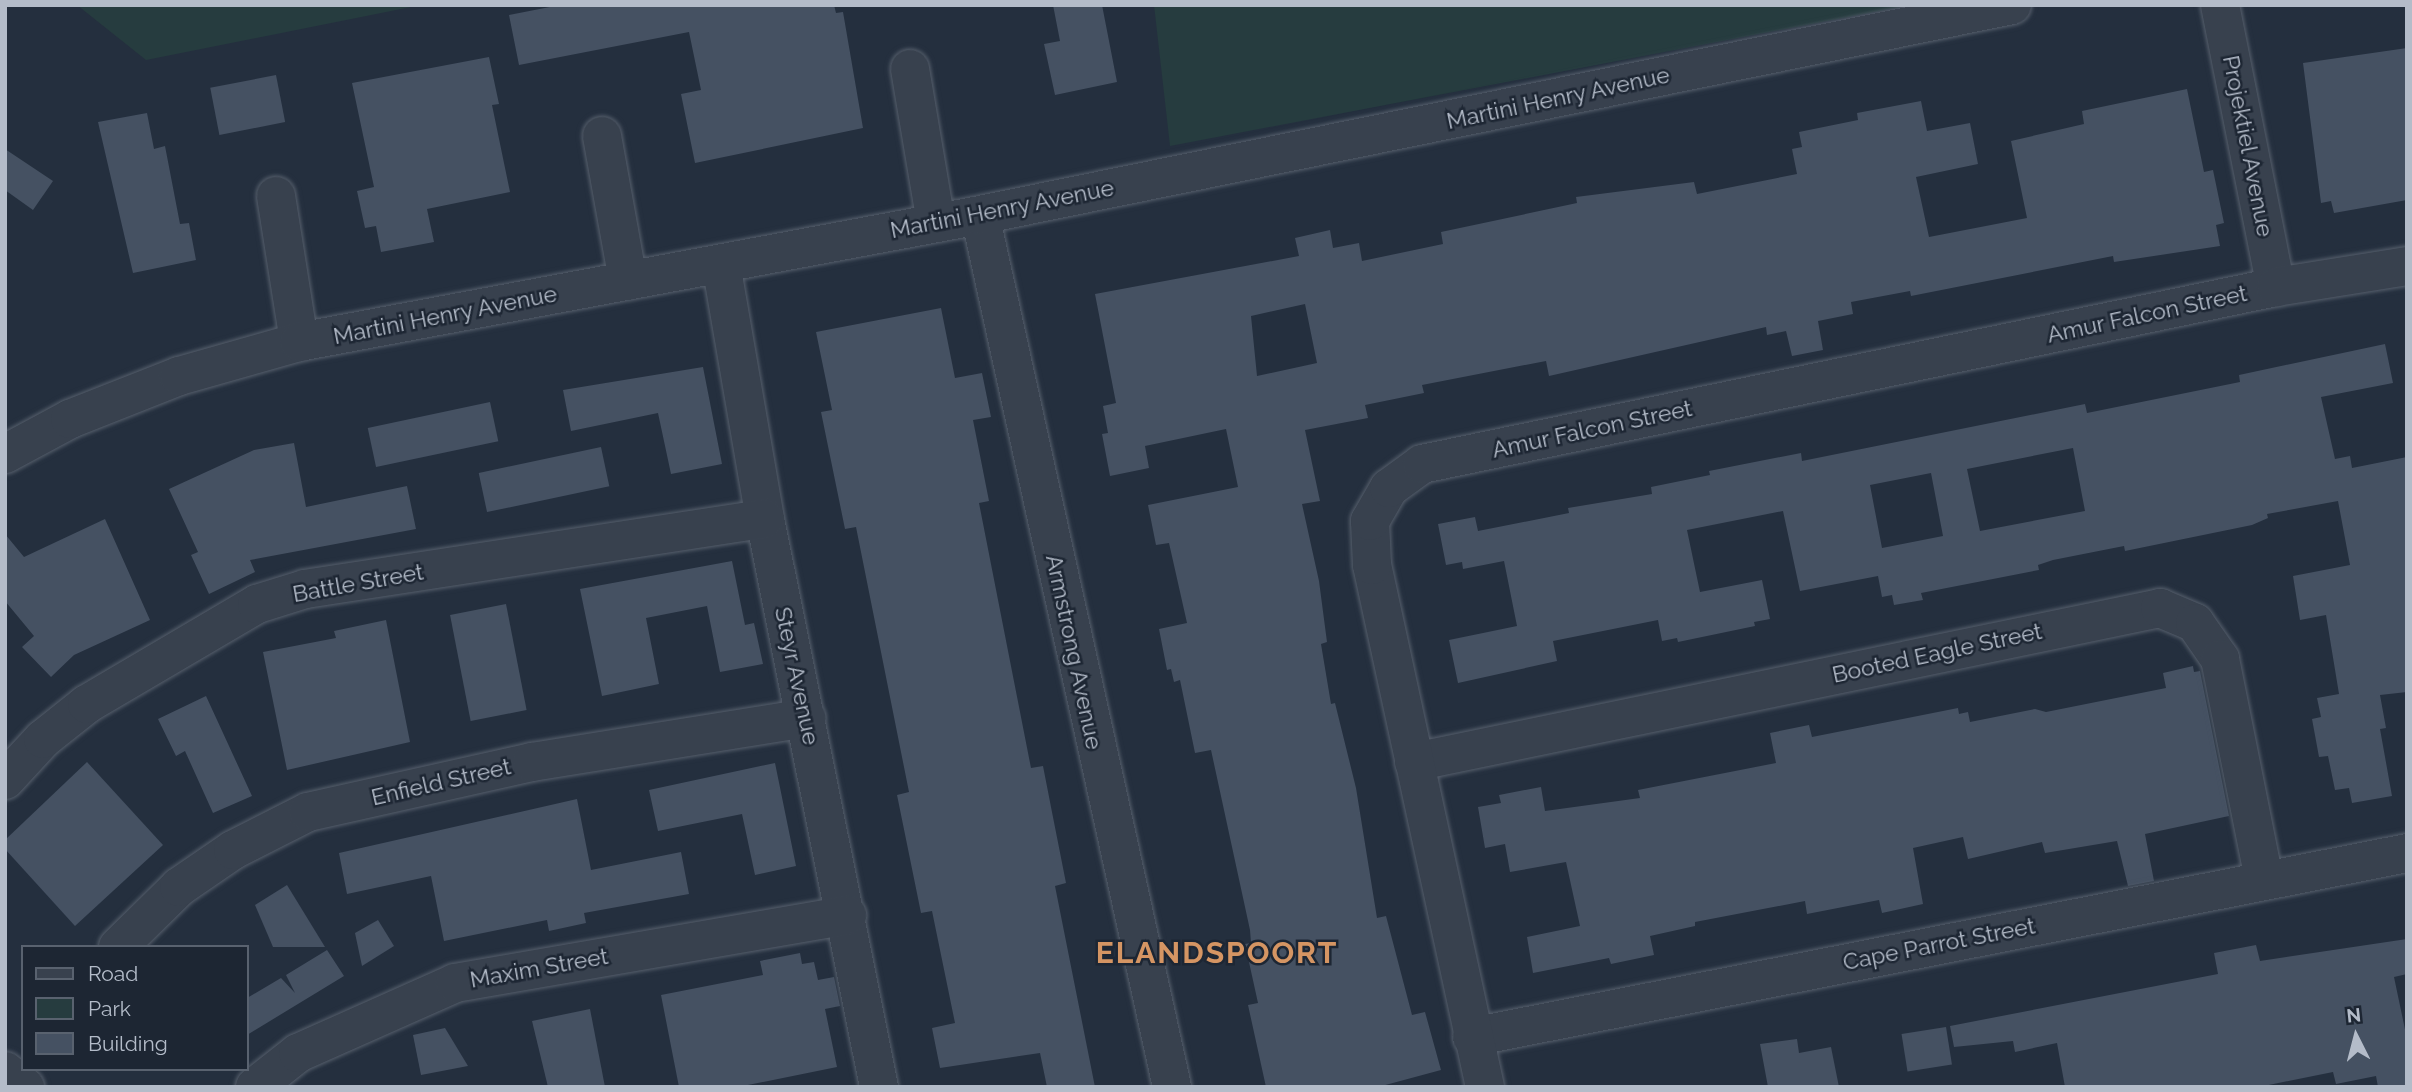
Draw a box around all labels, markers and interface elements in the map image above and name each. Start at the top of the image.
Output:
street label: Projektiel Avenue [2217,52,2279,240]
street label: Martini Henry Avenue [1443,61,1673,135]
street label: Martini Henry Avenue [887,174,1117,244]
street label: Amur Falcon Street [2044,279,2250,349]
street label: Martini Henry Avenue [330,280,560,350]
street label: Amur Falcon Street [1489,394,1695,464]
street label: Armstrong Avenue [1040,552,1108,752]
street label: Battle Street [290,558,426,608]
street label: Steyr Avenue [769,604,825,748]
street label: Booted Eagle Street [1830,617,2044,689]
street label: Enfield Street [368,753,514,811]
street label: Cape Parrot Street [1841,912,2037,976]
district label: ELANDSPOORT [1097,935,1337,971]
street label: Maxim Street [468,942,610,994]
legend [21,945,248,1071]
text: Road [88,961,138,986]
text: Park [88,996,131,1021]
north arrow [2321,1001,2391,1071]
text: N [2345,1003,2362,1027]
text: Building [88,1031,168,1056]

